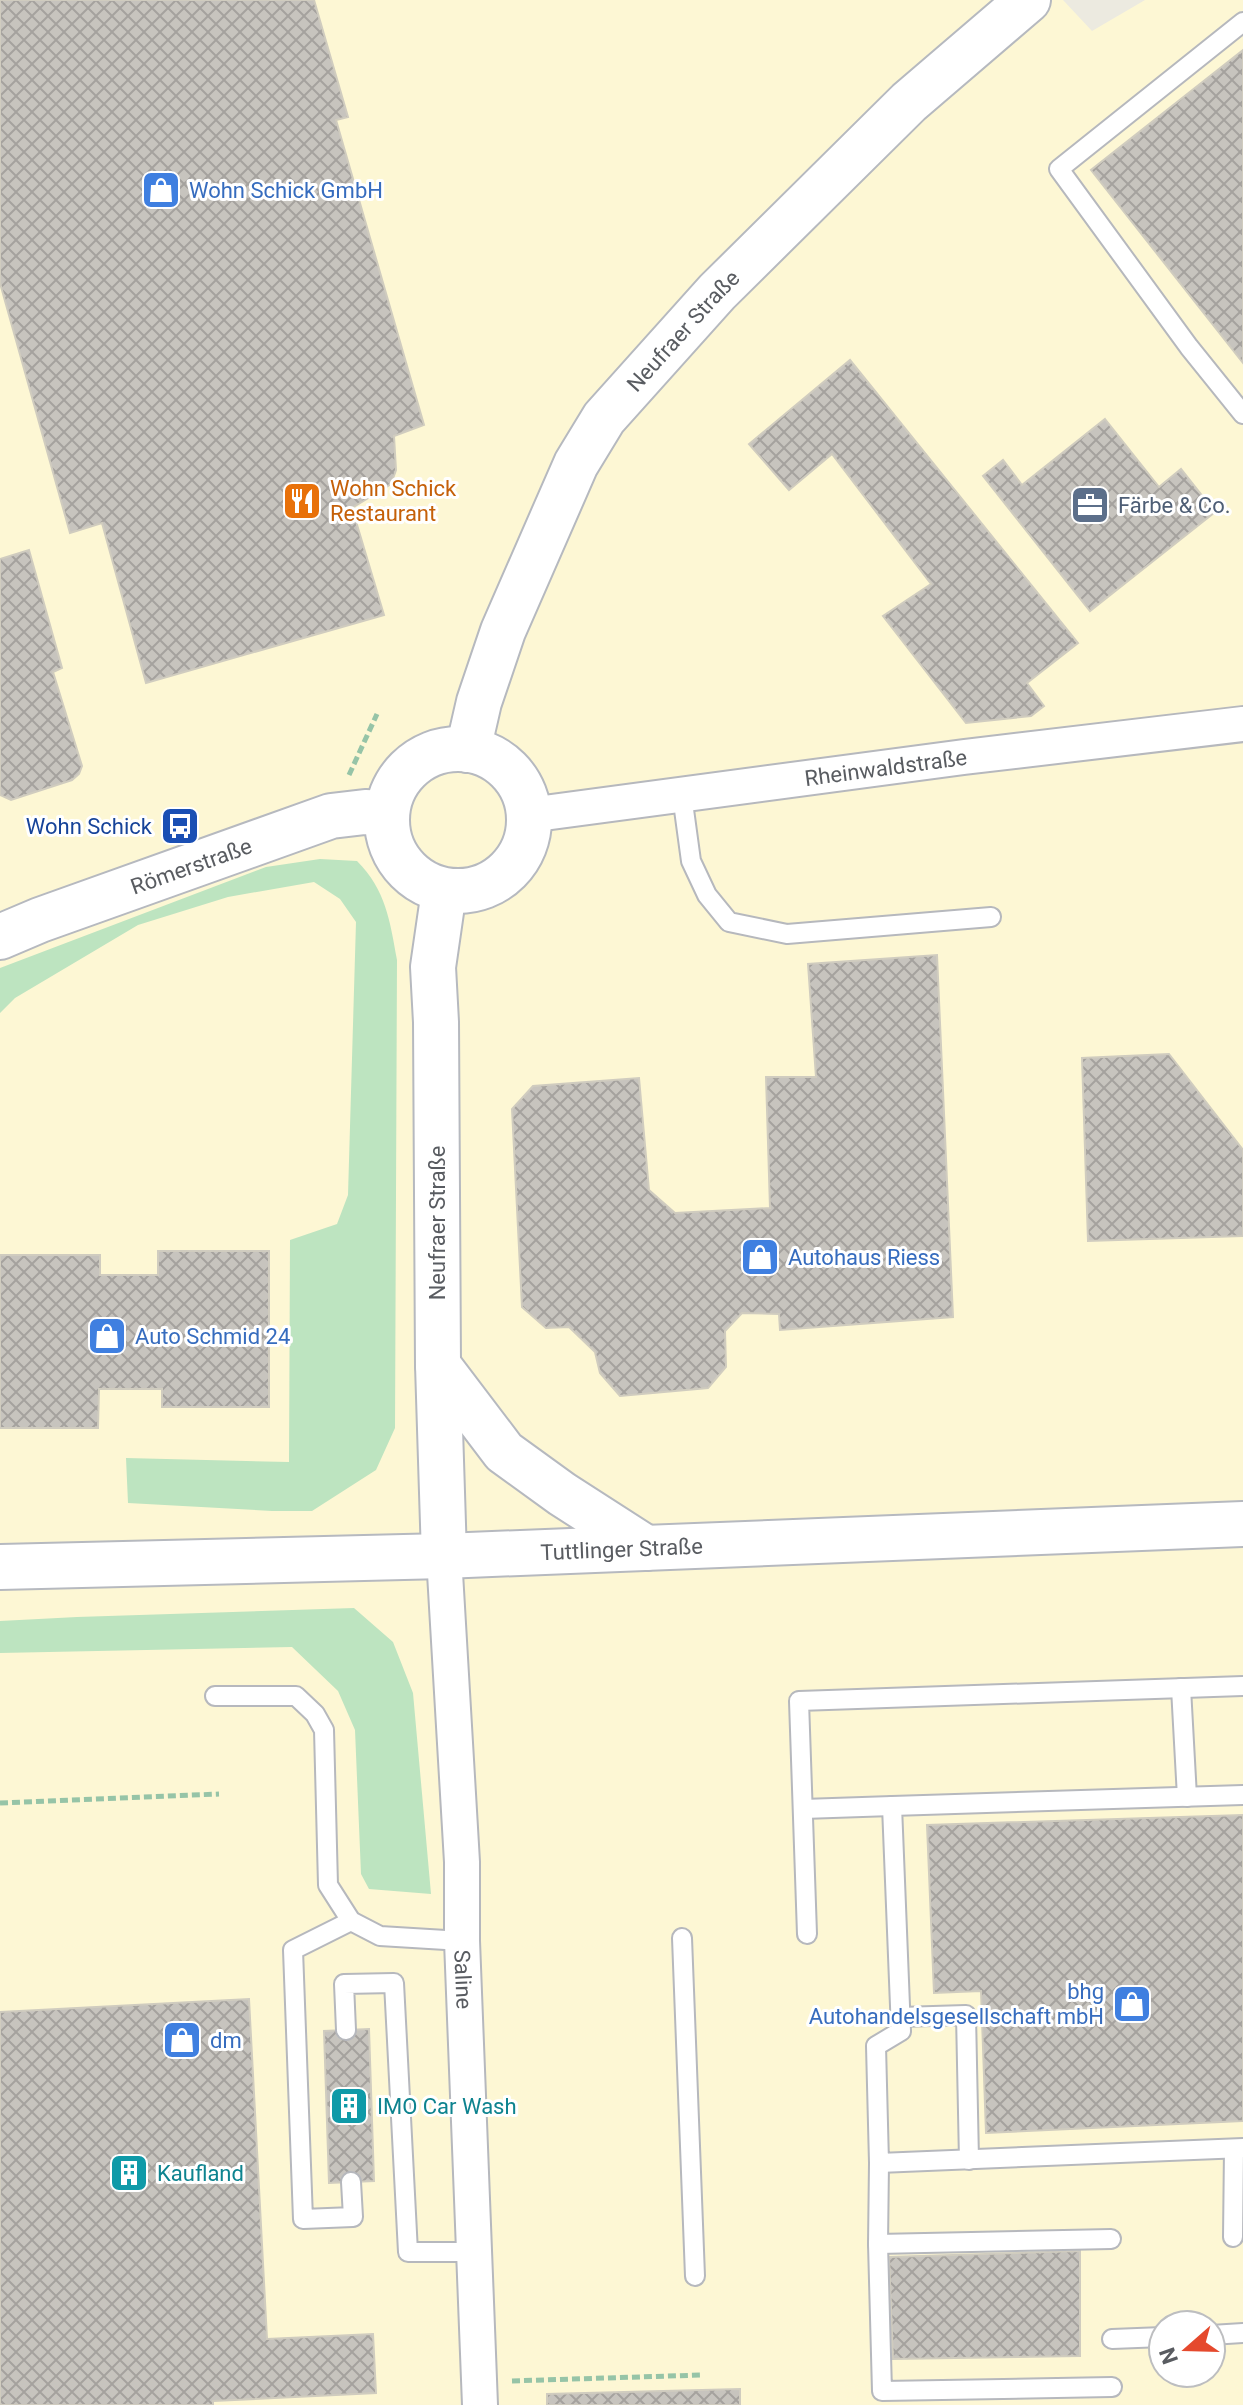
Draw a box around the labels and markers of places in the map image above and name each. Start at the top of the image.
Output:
shop icon: Wohn Schick GmbH [140,169,182,211]
place label: Wohn Schick GmbH [189,178,383,203]
place label: Wohn Schick Restaurant [330,476,457,526]
restaurant icon: Wohn Schick Restaurant [281,480,323,522]
office icon: Färbe & Co. [1069,484,1111,526]
place label: Färbe & Co. [1118,493,1231,518]
bus stop icon: Wohn Schick [159,805,201,847]
place label: Wohn Schick [26,814,153,839]
shop icon: Autohaus Riess [739,1236,781,1278]
place label: Autohaus Riess [788,1245,940,1270]
shop icon: Auto Schmid 24 [86,1315,128,1357]
place label: Auto Schmid 24 [135,1324,290,1349]
place label: bhg Autohandelsgesellschaft mbH [809,1979,1104,2029]
shop icon: bhg Autohandelsgesellschaft mbH [1111,1983,1153,2025]
shop icon: dm [161,2019,203,2061]
place label: dm [210,2028,242,2053]
building icon: IMO Car Wash [328,2085,370,2127]
place label: IMO Car Wash [377,2094,517,2119]
building icon: Kaufland [108,2152,150,2194]
place label: Kaufland [157,2161,244,2186]

